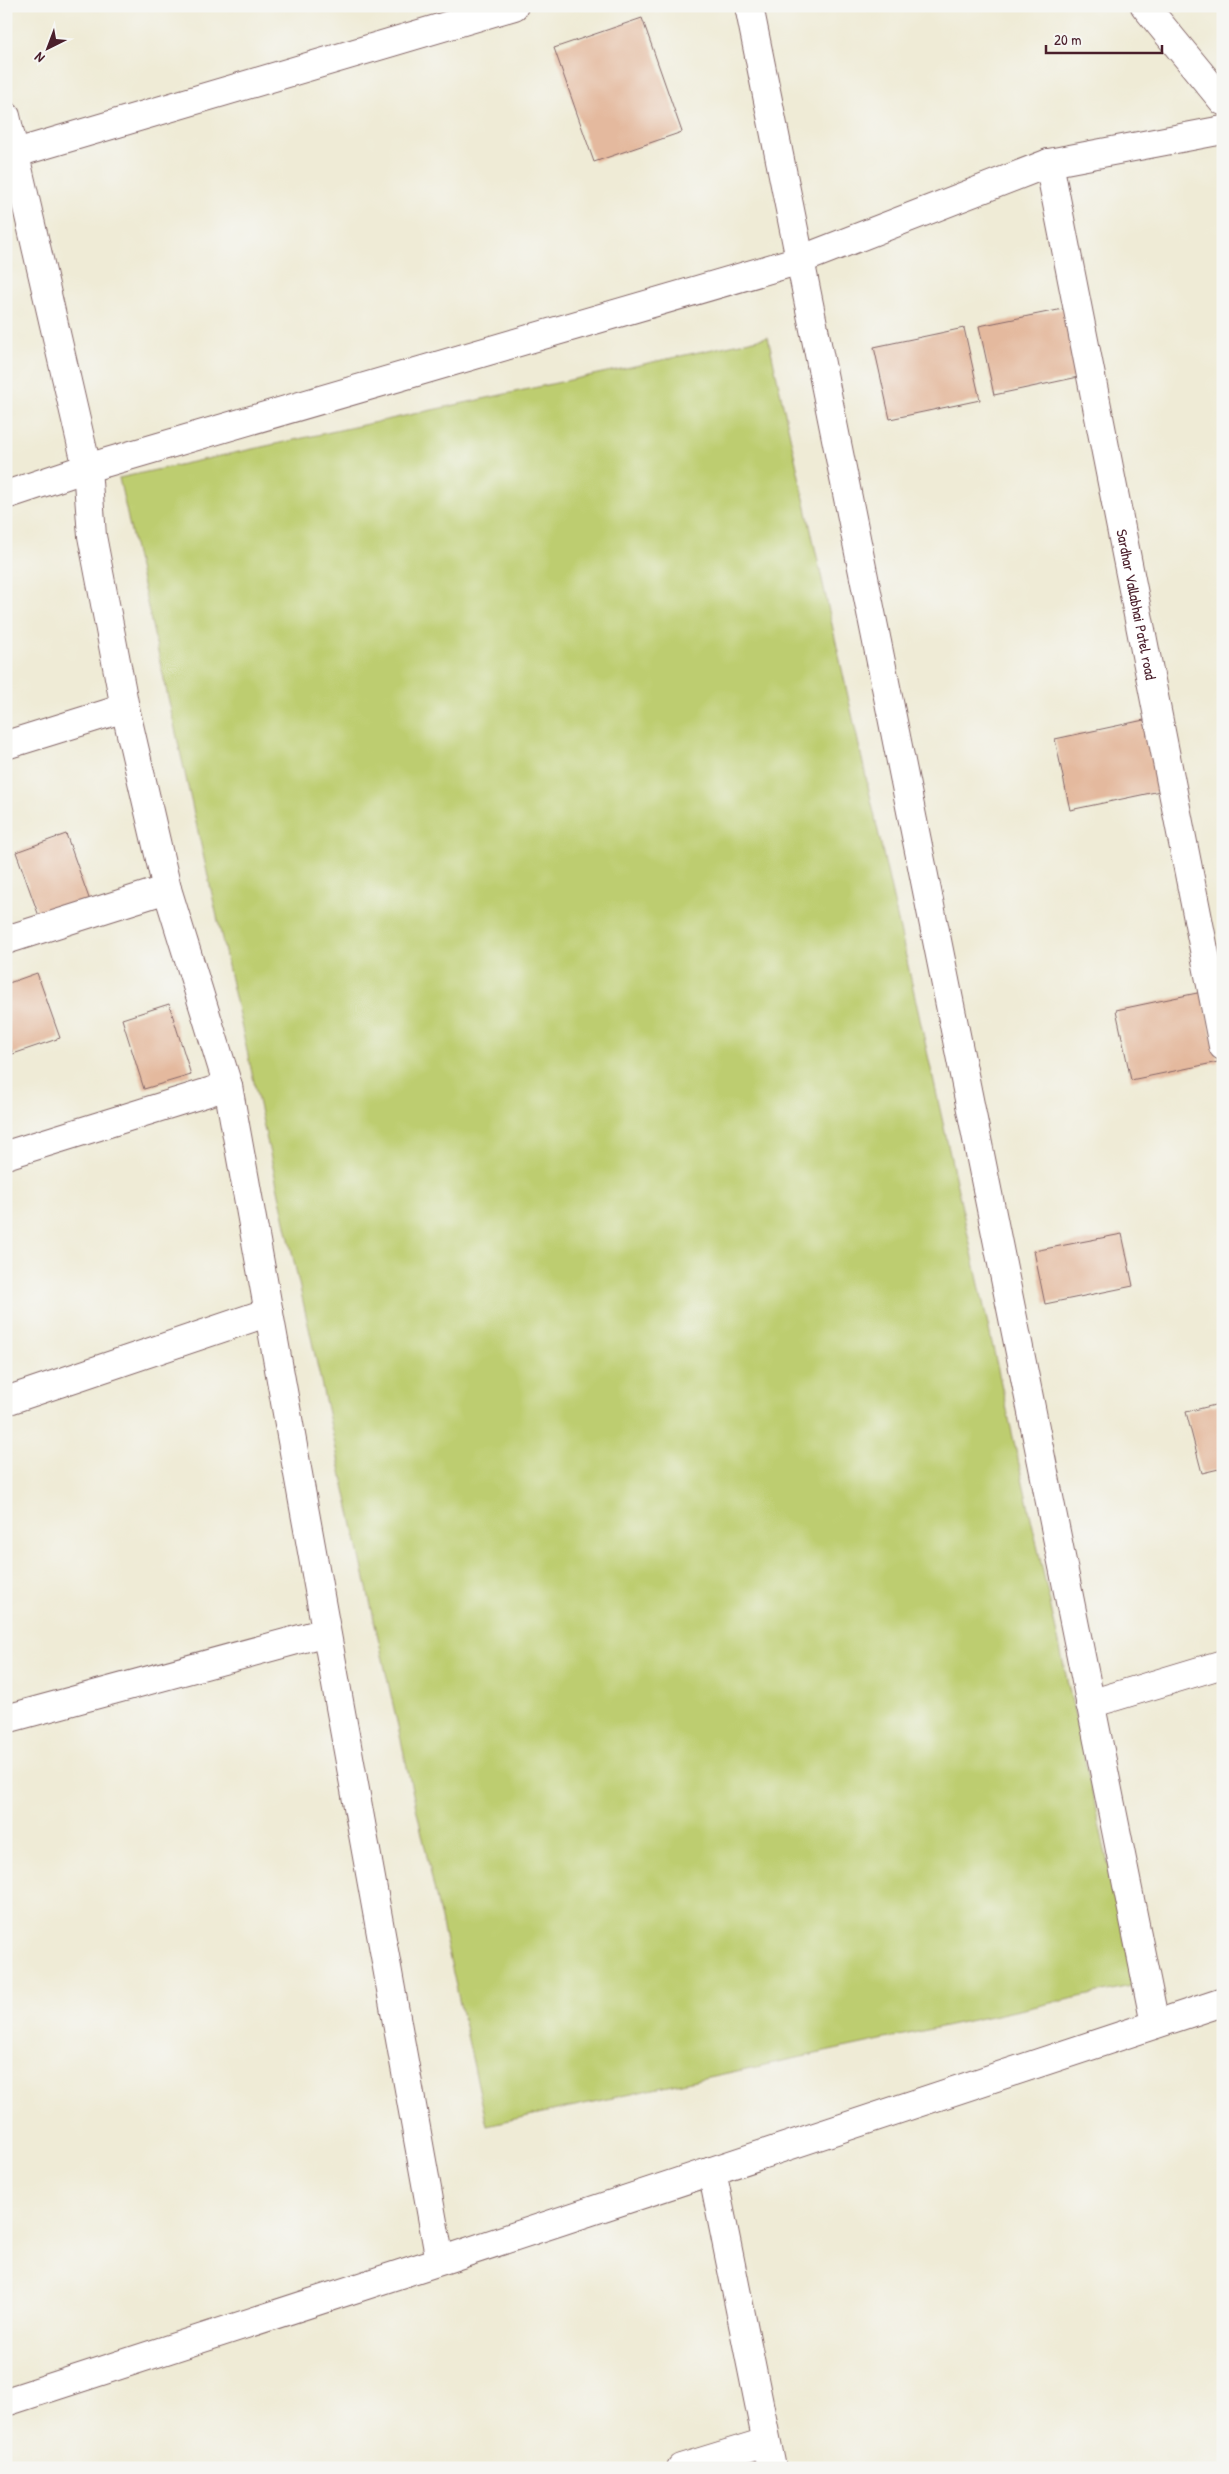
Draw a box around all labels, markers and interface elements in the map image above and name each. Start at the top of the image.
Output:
north arrow [22,22,72,72]
scale bar [1046,22,1163,54]
text: 20 m [1054,29,1081,50]
text: N [29,48,48,68]
street label: Sardhar Vallabhai Patel road [1111,527,1162,682]

